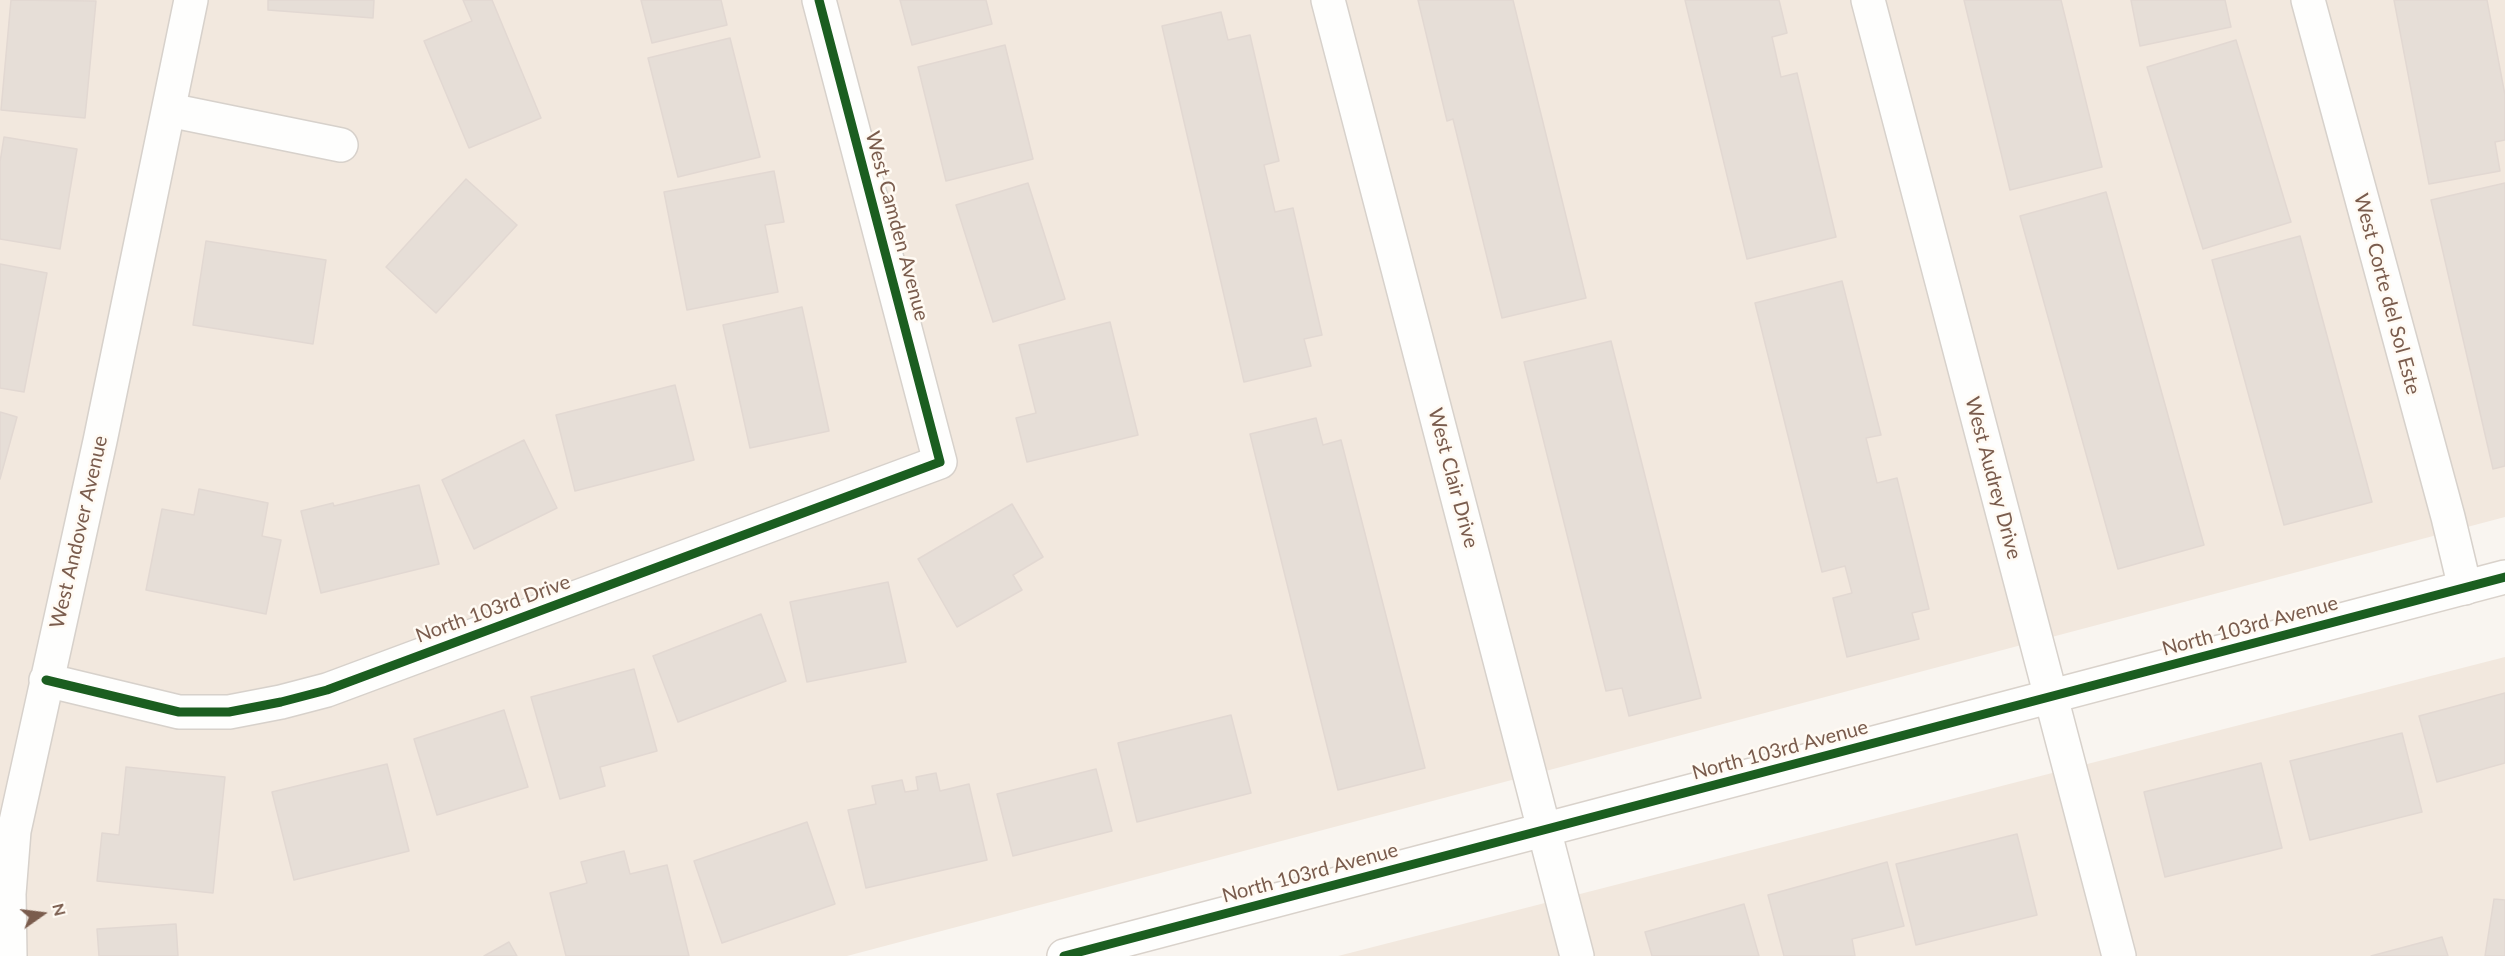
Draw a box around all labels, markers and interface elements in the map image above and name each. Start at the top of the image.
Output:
street label: West Camden Avenue [860,129,934,323]
street label: West Corte del Sol Este [2349,191,2425,397]
street label: West Audrey Drive [1960,394,2026,562]
street label: West Clair Drive [1423,405,1483,551]
street label: West Andover Avenue [45,433,113,631]
street label: North 103rd Drive [412,570,574,648]
street label: North 103rd Avenue [2159,591,2341,661]
street label: North 103rd Avenue [1689,715,1871,785]
street label: North 103rd Avenue [1219,838,1401,908]
north arrow [12,884,72,944]
text: N [49,901,71,918]

